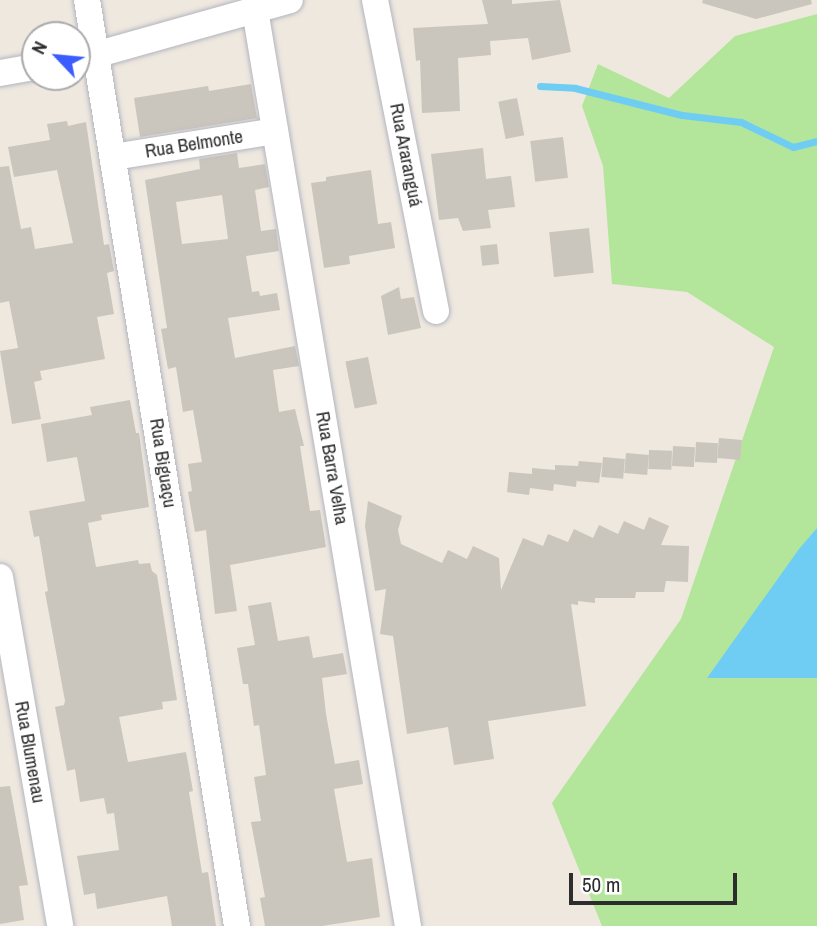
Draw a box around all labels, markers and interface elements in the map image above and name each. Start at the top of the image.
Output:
north arrow [21,21,91,91]
text: N [25,37,53,58]
street label: Rua Araranguá [385,101,427,209]
street label: Rua Belmonte [143,125,245,163]
street label: Rua Barra Velha [311,410,353,526]
street label: Rua Biguaçu [145,417,181,509]
street label: Rua Blumenau [10,699,50,805]
scale bar [572,860,740,904]
text: 50 m [582,870,620,899]

